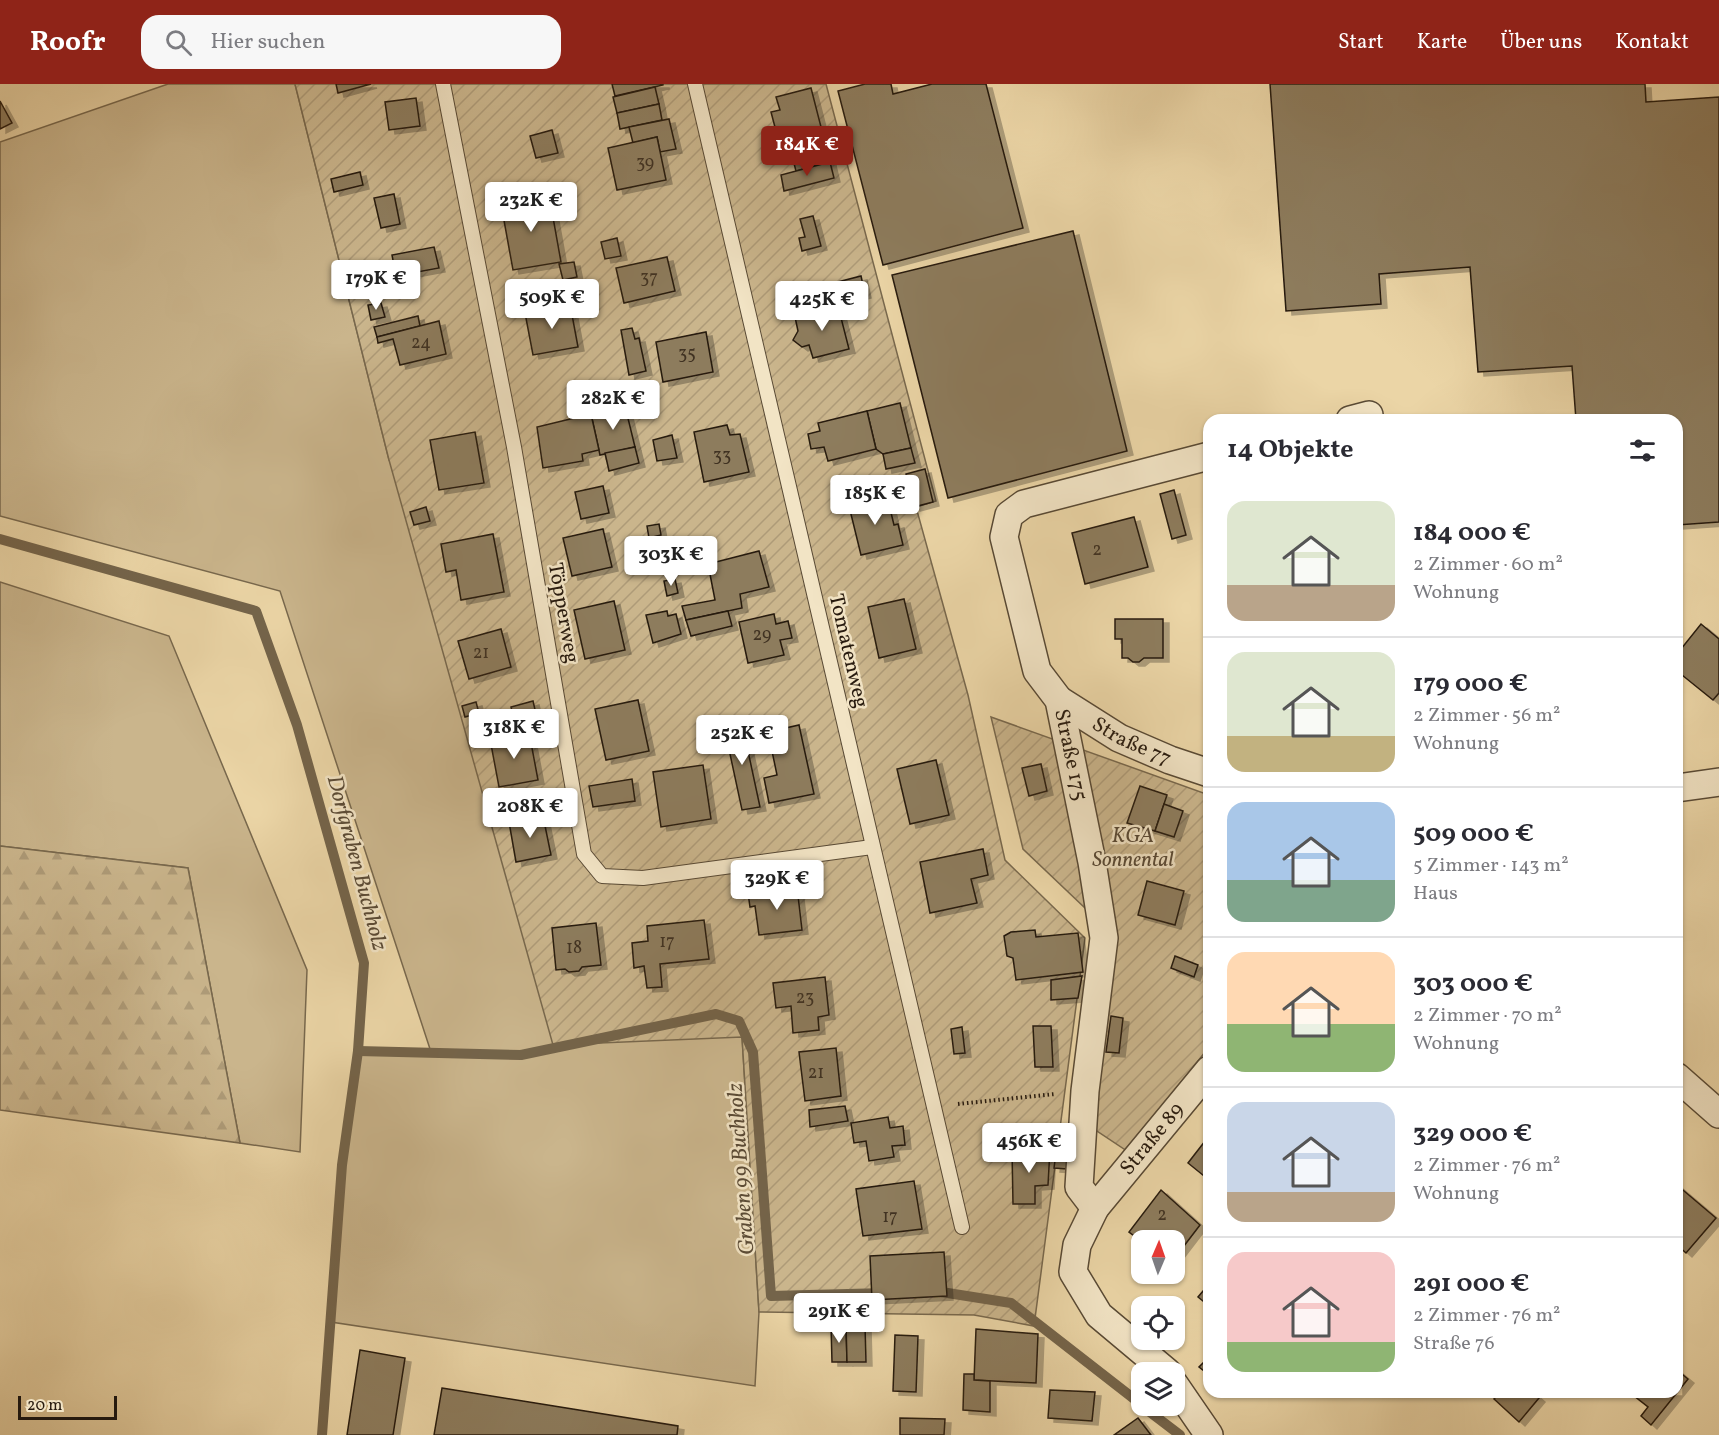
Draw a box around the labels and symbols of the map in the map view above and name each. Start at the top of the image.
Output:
pin: 184K € [758,126,856,177]
house number: 39 [636,151,654,176]
pin: 232K € [482,182,580,233]
pin: 179K € [327,260,425,311]
house number: 37 [640,266,658,291]
pin: 509K € [503,279,601,330]
pin: 425K € [773,281,871,332]
house number: 24 [411,331,431,356]
house number: 35 [678,342,696,367]
pin: 282K € [564,380,662,431]
house number: 33 [713,444,731,469]
pin: 185K € [826,475,924,526]
pin: 303K € [622,536,720,587]
house number: 2 [1092,538,1102,563]
street label: Töpperweg [540,560,586,666]
street label: Tomatenweg [821,591,875,711]
house number: 29 [753,623,771,648]
house number: 21 [473,641,489,666]
street label: Straße 175 [1046,706,1094,804]
pin: 318K € [465,709,563,760]
street label: Straße 77 [1086,710,1176,773]
pin: 252K € [693,715,791,766]
water label: Dorfgraben Buchholz [318,772,394,954]
pin: 208K € [481,788,579,839]
park label: KGA Sonnental [1092,822,1174,875]
pin: 329K € [728,860,826,911]
house number: 17 [659,930,675,955]
house number: 18 [566,936,582,961]
house number: 23 [796,986,814,1011]
house number: 21 [808,1061,824,1086]
water label: Graben 99 Buchholz [721,1082,763,1256]
street label: Straße 89 [1113,1096,1191,1182]
pin: 456K € [980,1123,1078,1174]
house number: 2 [1157,1203,1167,1228]
house number: 17 [882,1205,898,1230]
north arrow [1131,1230,1185,1284]
pin: 291K € [790,1293,888,1344]
scale bar [18,1393,117,1420]

